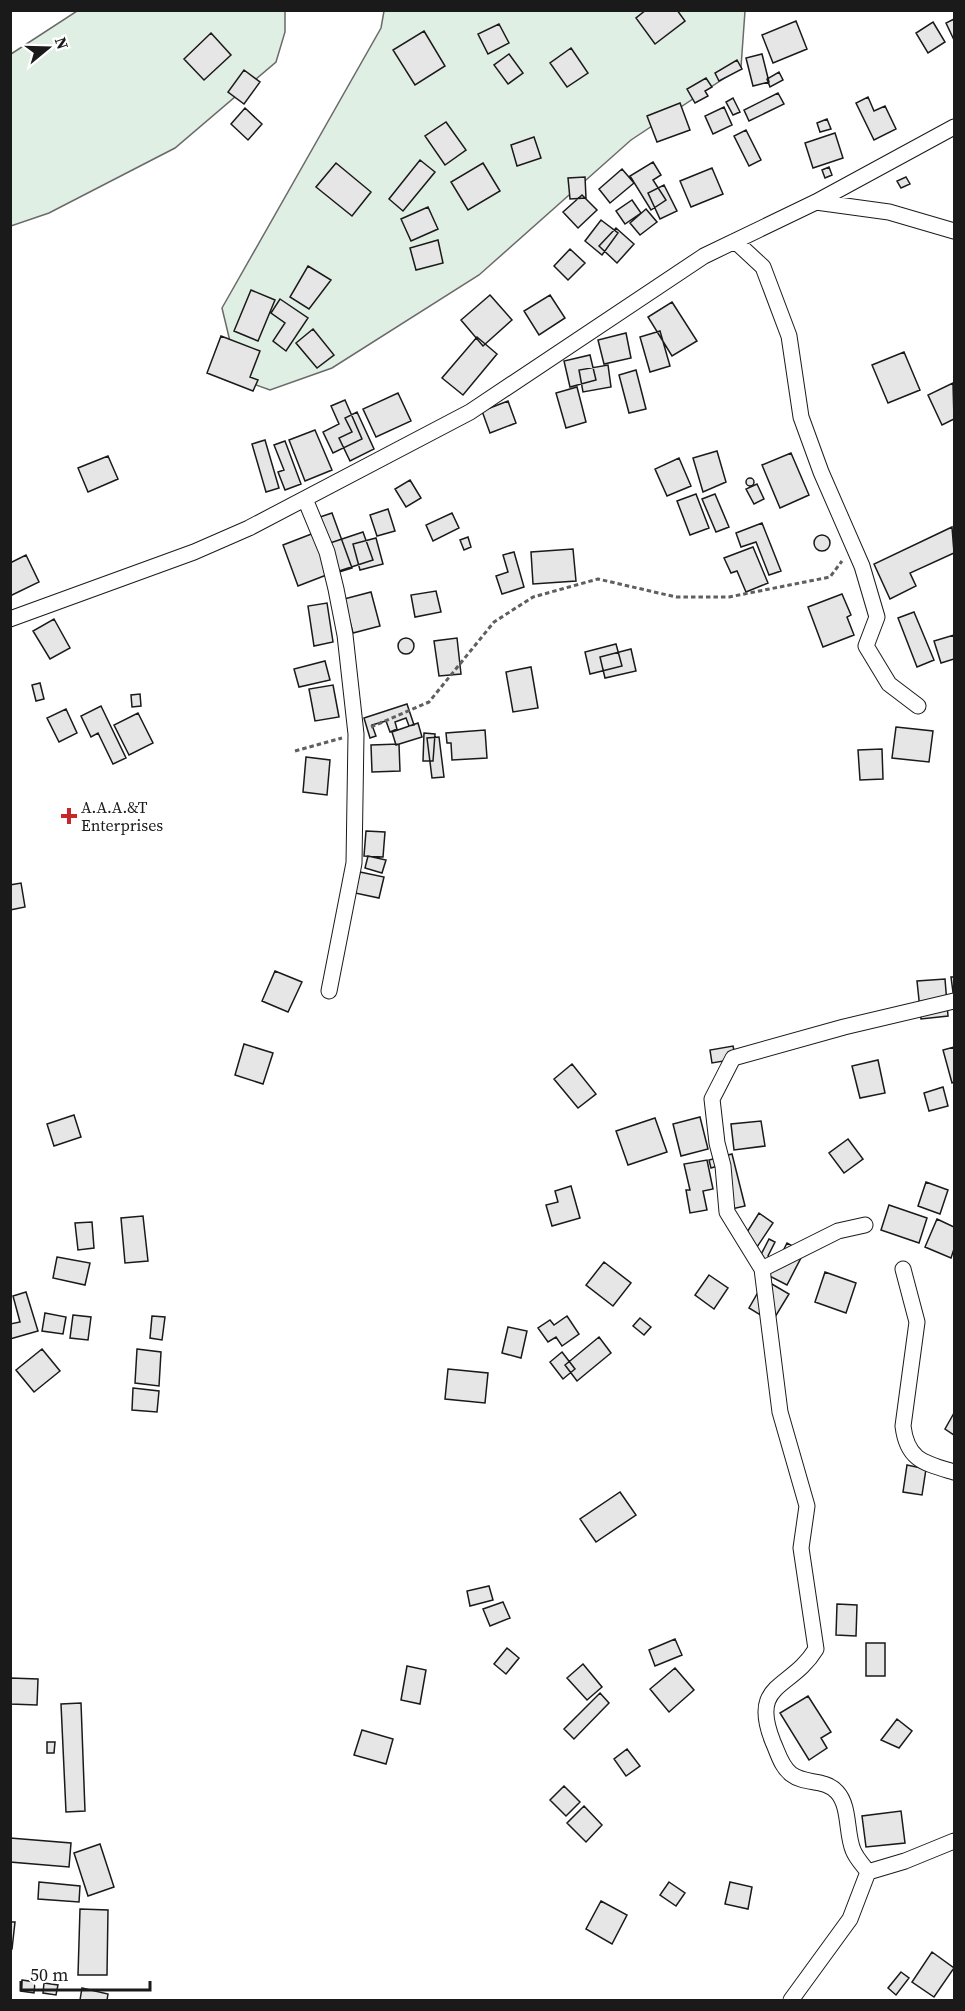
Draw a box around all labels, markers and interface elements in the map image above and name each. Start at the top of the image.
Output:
north arrow [18,18,78,78]
text: N [50,34,75,53]
place label: A.A.A.&T Enterprises [81,796,163,836]
marker: A.A.A.&T Enterprises [62,809,76,823]
scale bar [21,1954,150,1992]
text: 50 m [30,1962,68,1987]

